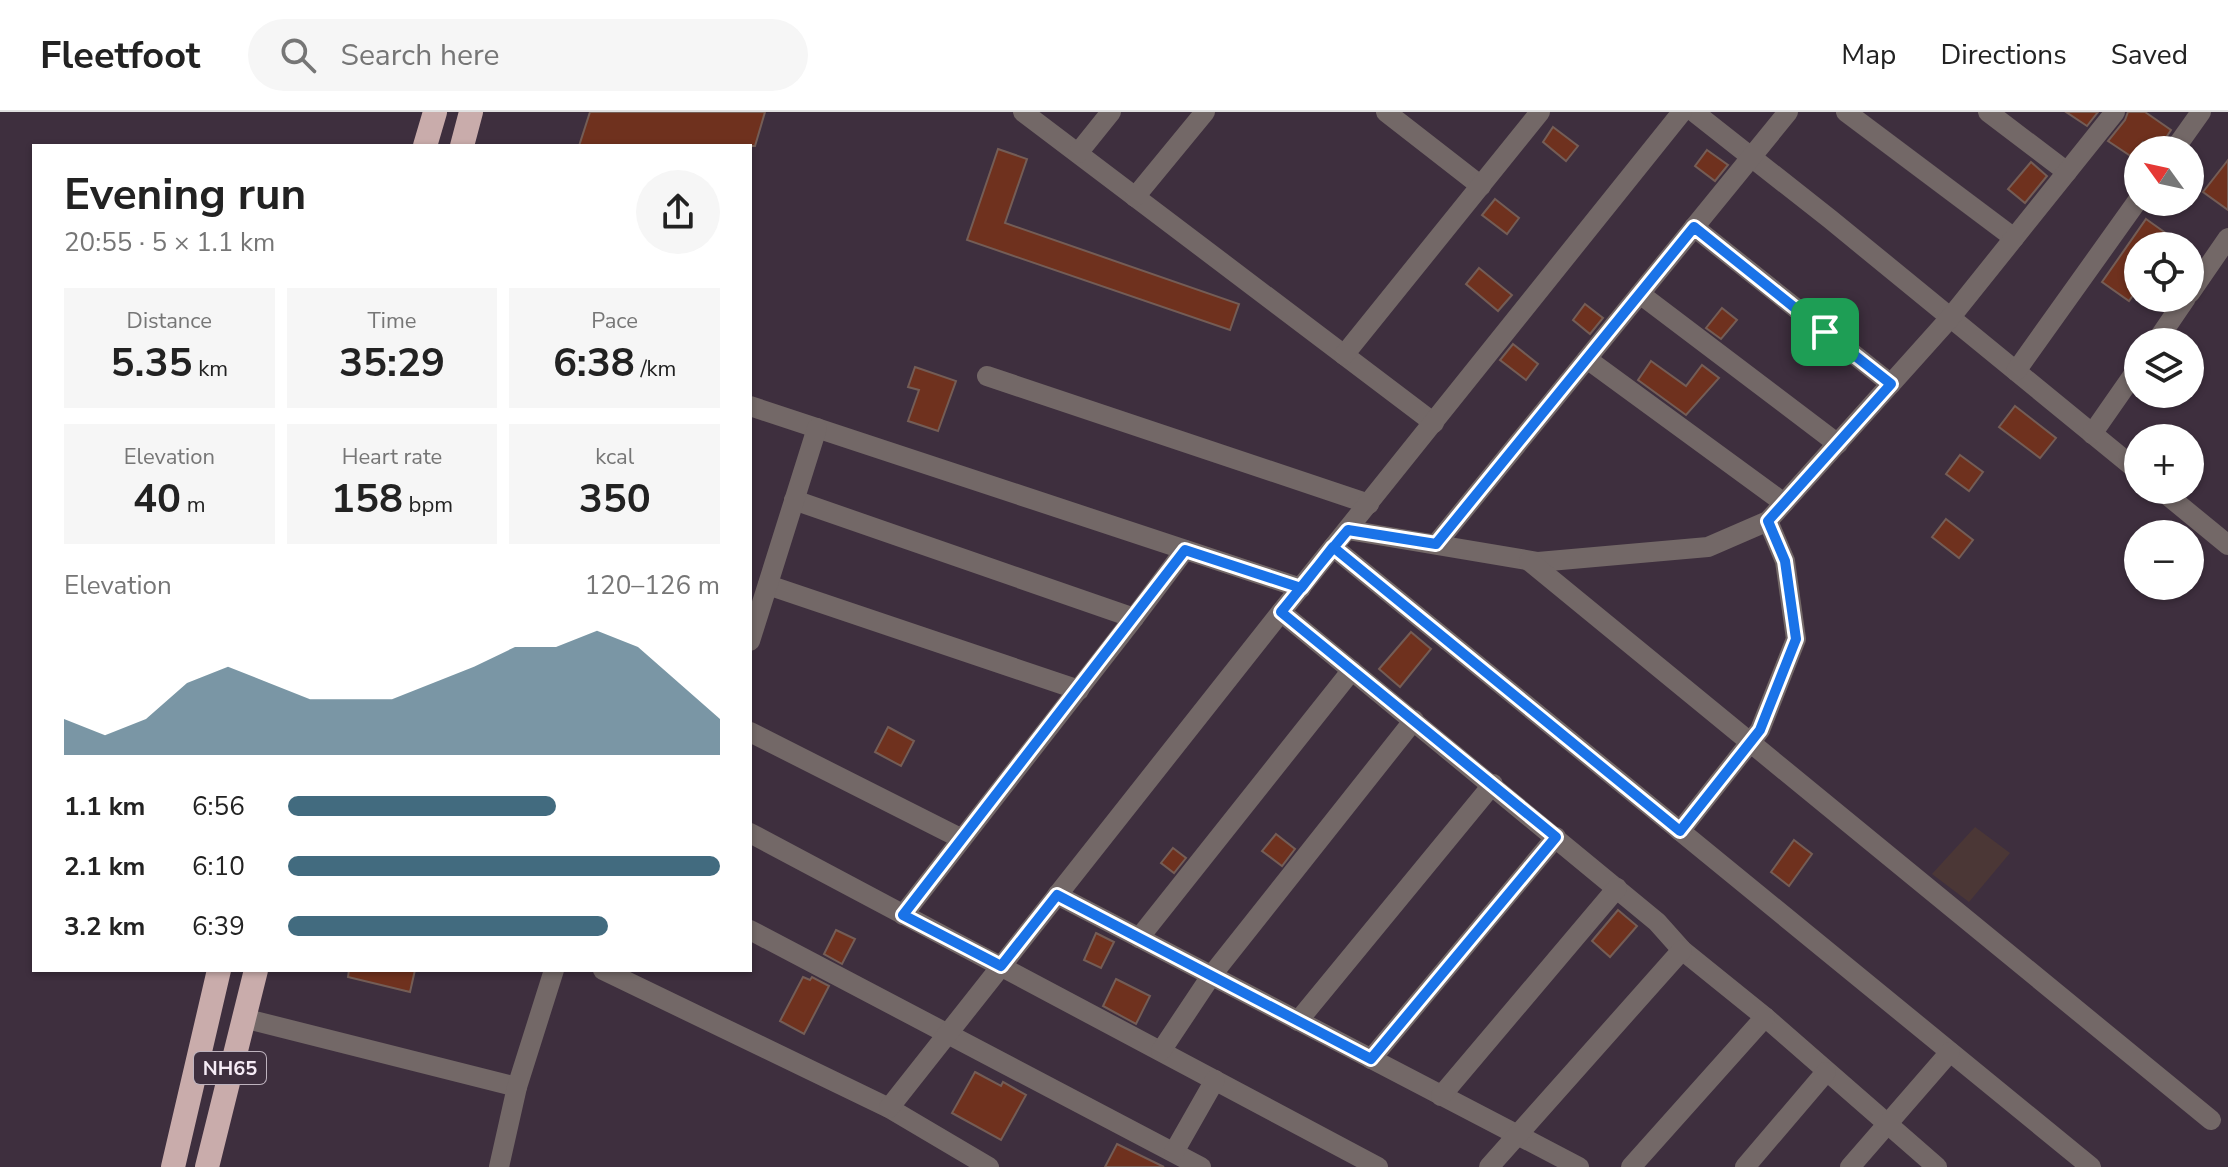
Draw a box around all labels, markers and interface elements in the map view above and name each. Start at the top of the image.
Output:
search box [248,19,808,91]
text: Fleetfoot [40,30,200,81]
icon: search [276,33,320,77]
text: Search here [340,35,499,76]
text: Map [1841,36,1896,74]
text: Directions [1940,36,2067,74]
text: Saved [2111,36,2188,74]
north arrow [2124,136,2204,216]
map controls [2124,136,2204,600]
text: Evening run [64,165,306,225]
button: share [636,170,720,254]
text: 20:55 · 5 × 1.1 km [64,225,275,260]
button: locate [2124,232,2204,312]
pin [1791,298,1859,366]
text: Distance [127,306,212,336]
text: Time [368,306,416,336]
text: Pace [591,306,638,336]
icon: arrive [1803,310,1847,354]
button: layers [2124,328,2204,408]
text: 5.35 [111,336,193,390]
text: 35:29 [339,336,445,390]
text: 6:38 [553,336,635,390]
text: km [193,354,228,384]
text: /km [635,354,676,384]
button: + [2124,424,2204,504]
text: Elevation [124,442,215,472]
text: Heart rate [342,442,442,472]
text: kcal [595,442,634,472]
text: 40 [133,472,181,526]
text: 158 [331,472,403,526]
text: 350 [579,472,651,526]
text: m [181,490,206,520]
text: bpm [403,490,453,520]
button: − [2124,520,2204,600]
text: Elevation [64,568,172,603]
text: 120–126 m [584,568,720,603]
text: 1.1 km [64,789,145,824]
text: 6:56 [192,789,245,824]
text: 2.1 km [64,849,145,884]
text: 6:10 [192,849,245,884]
text: 3.2 km [64,909,145,944]
text: 6:39 [192,909,245,944]
road number: NH65 [194,1052,266,1084]

